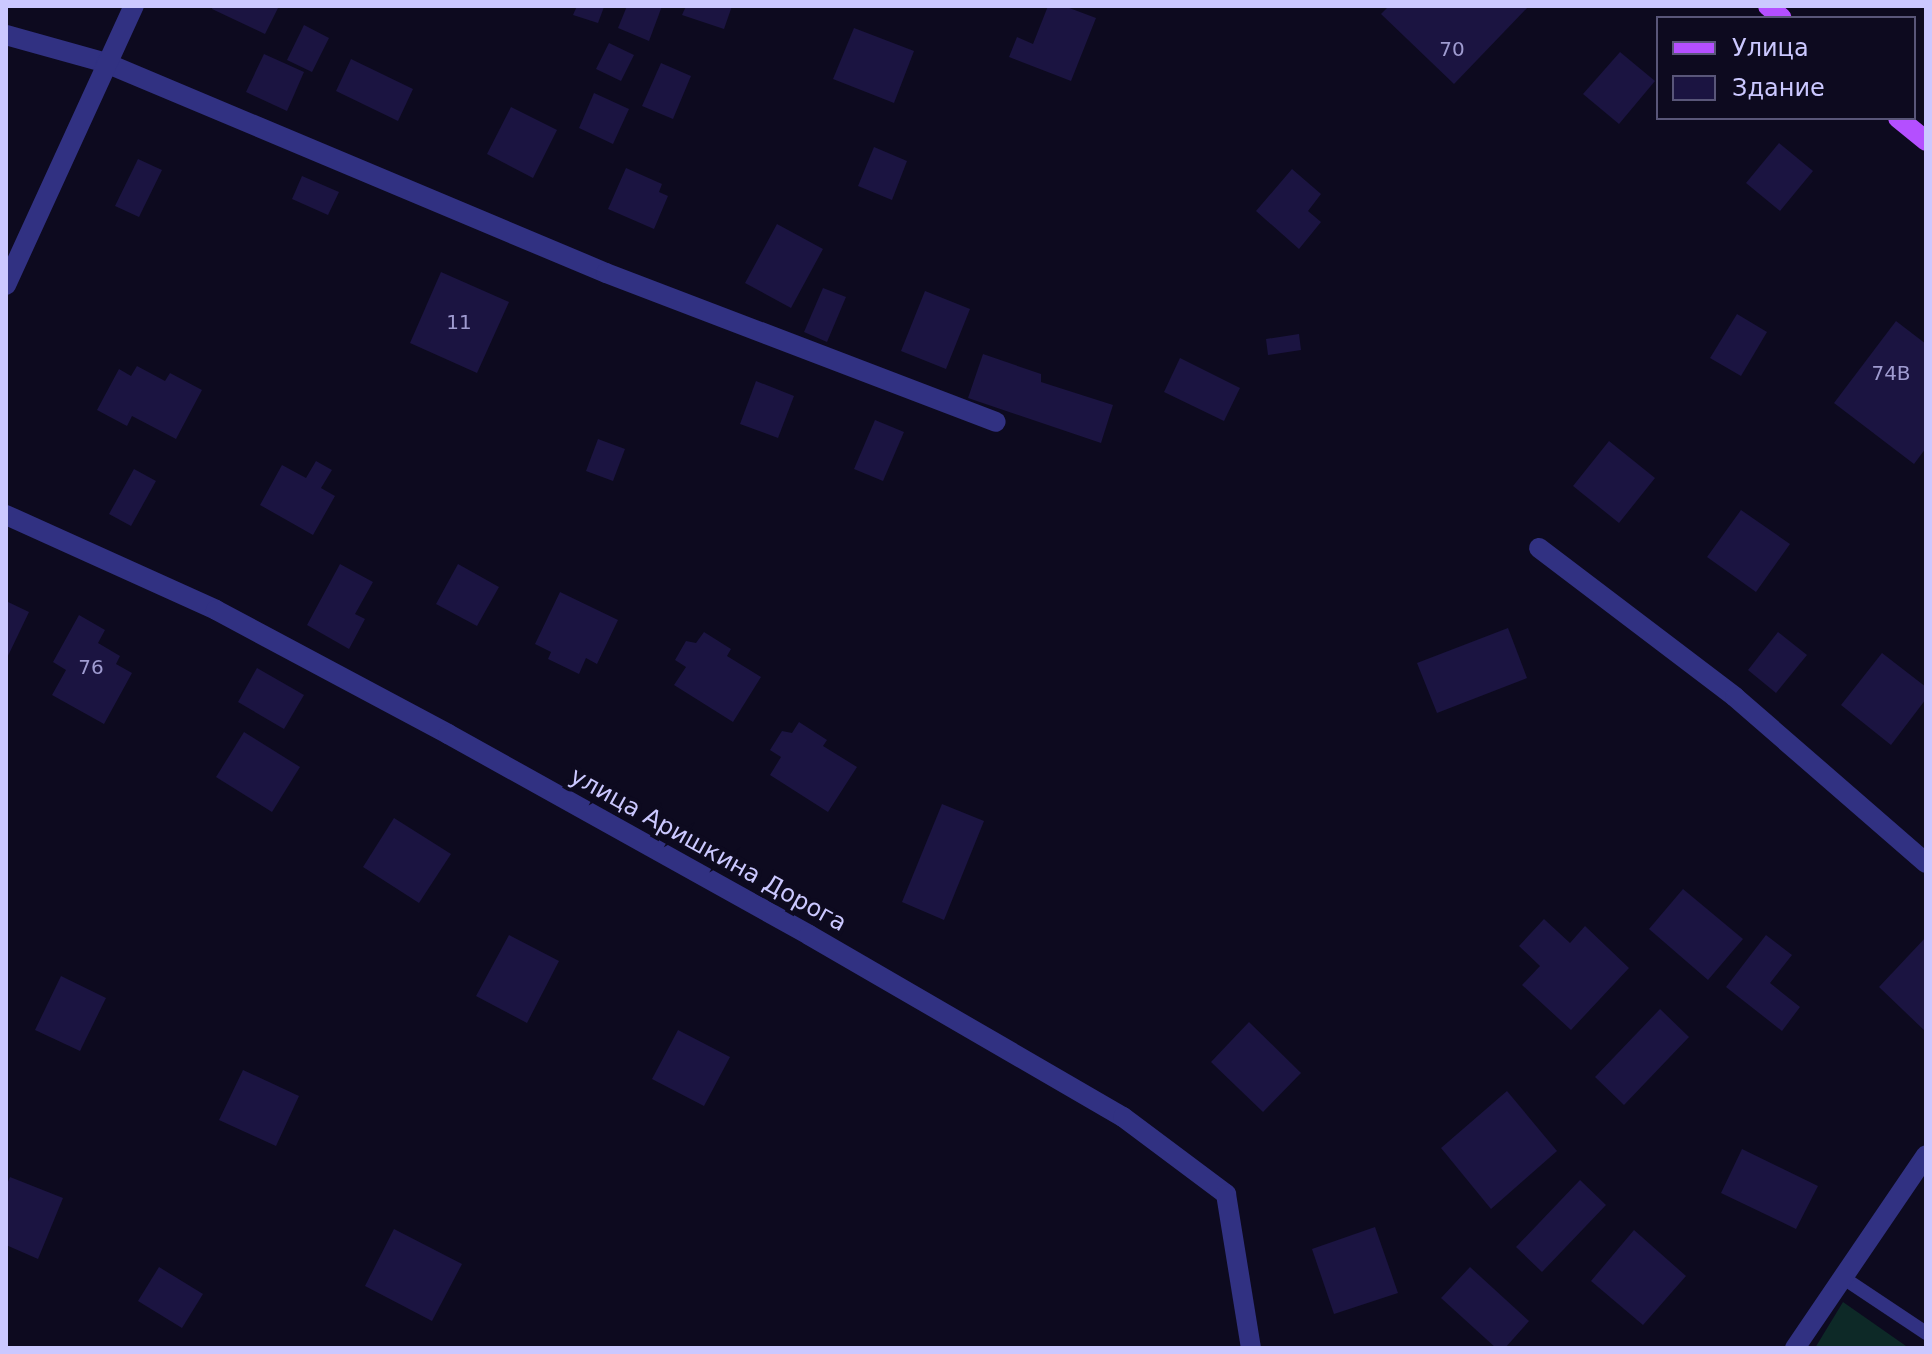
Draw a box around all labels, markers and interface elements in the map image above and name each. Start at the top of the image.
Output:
legend [1656,16,1916,120]
text: Улица [1732,34,1809,62]
house number: 70 [1439,37,1465,61]
text: Здание [1732,74,1825,102]
house number: 11 [446,310,472,334]
house number: 74В [1871,361,1911,385]
house number: 76 [78,655,104,679]
street label: улица Аришкина Дорога [565,762,851,938]

